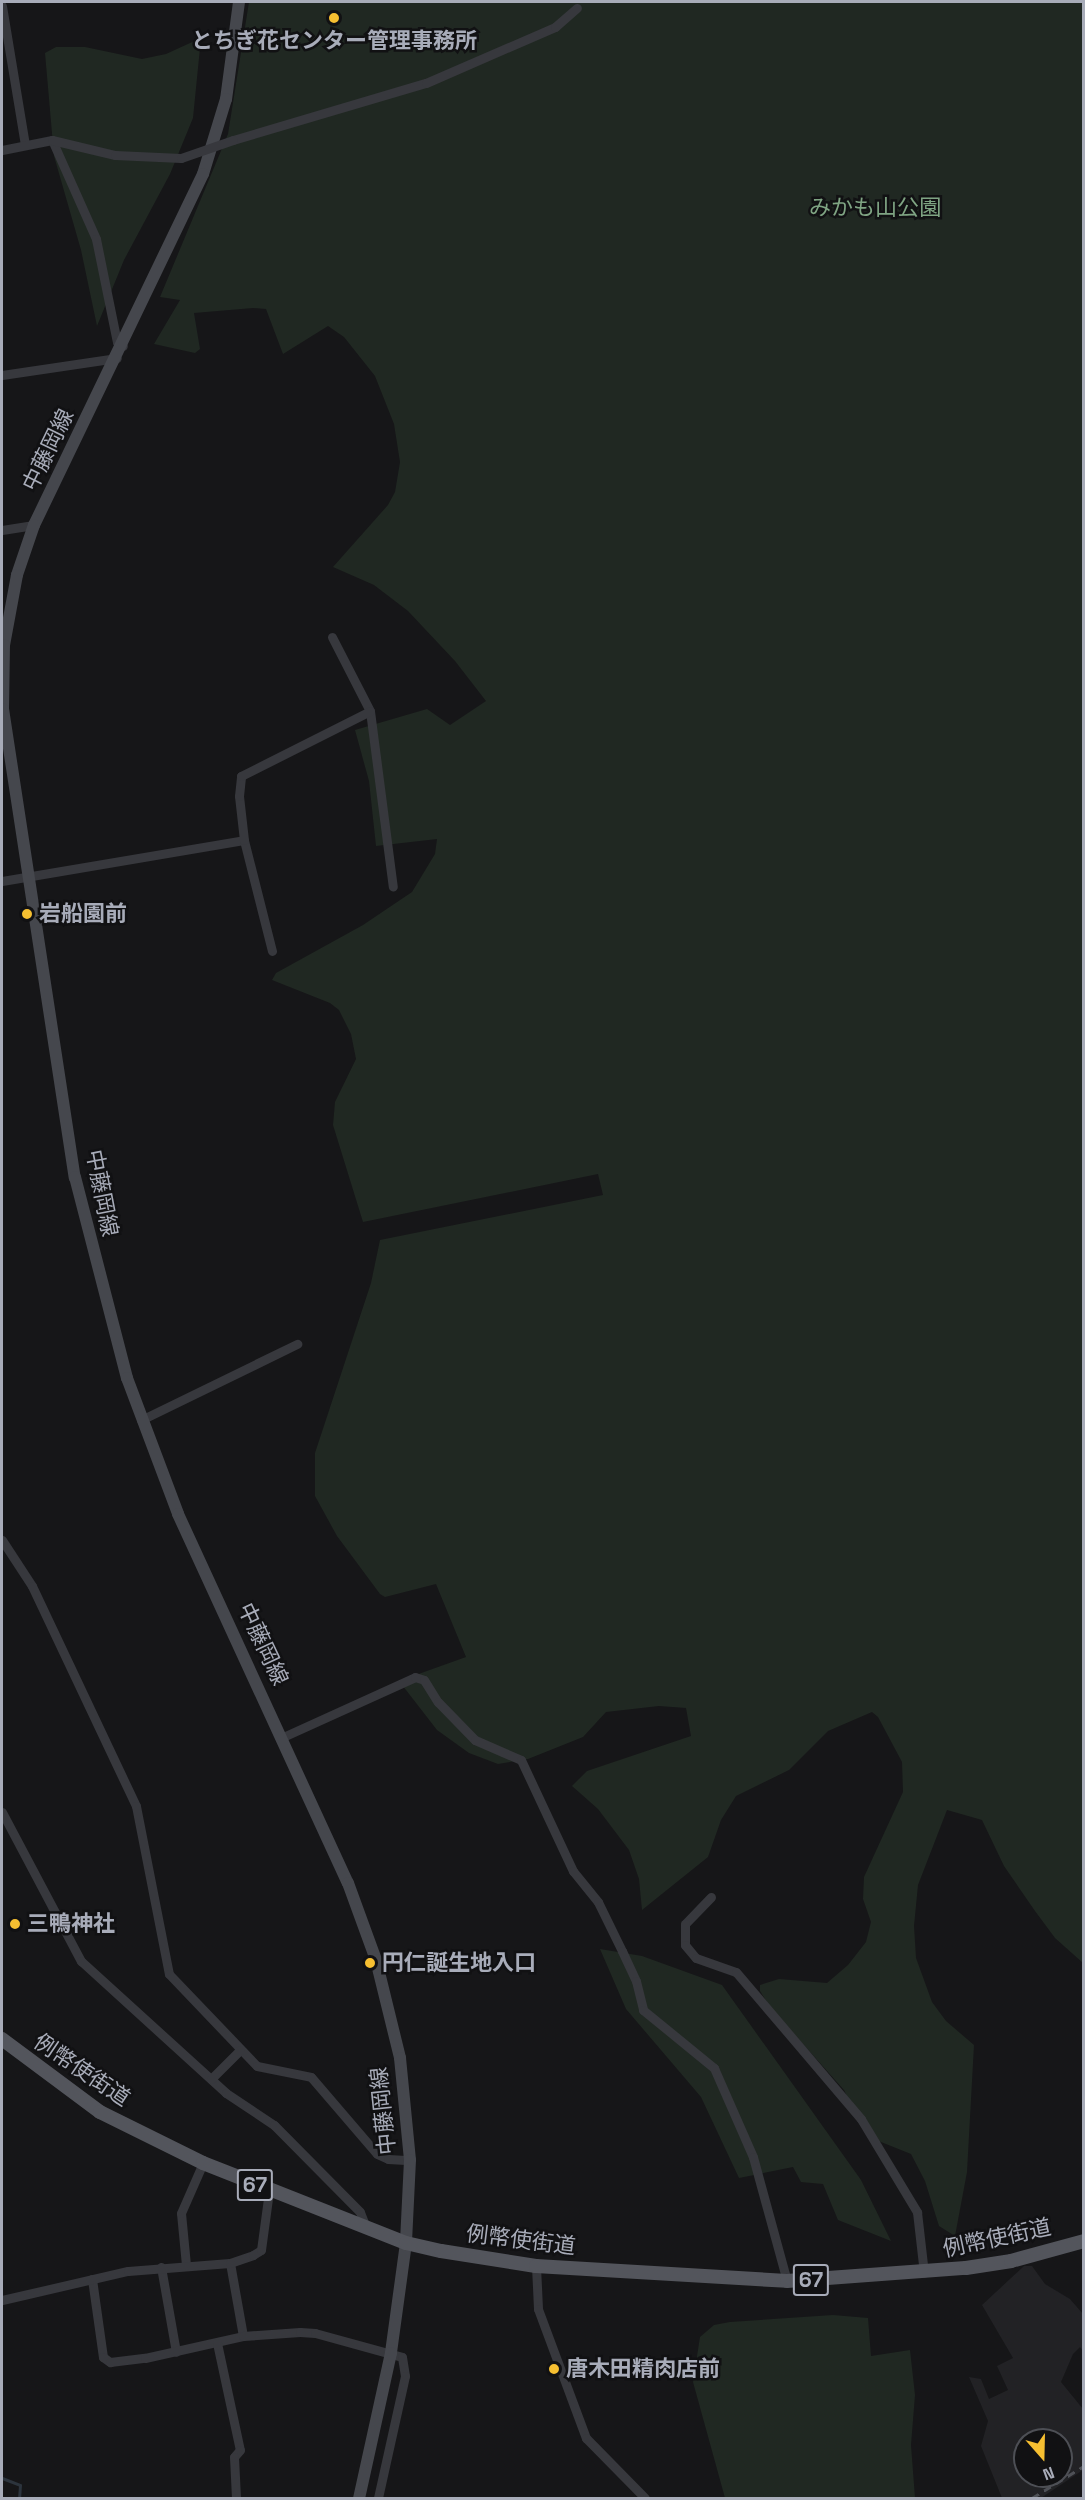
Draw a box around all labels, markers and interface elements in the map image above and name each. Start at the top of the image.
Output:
marker: とちぎ花センター管理事務所 [327,11,341,25]
place label: とちぎ花センター管理事務所 [191,28,477,54]
park label: みかも山公園 [809,195,941,221]
street label: 中藤岡線 [17,405,79,495]
place label: 岩船園前 [39,901,127,927]
marker: 岩船園前 [20,907,34,921]
street label: 中藤岡線 [81,1147,123,1239]
street label: 中藤岡線 [232,1599,294,1689]
place label: 三鴨神社 [27,1911,115,1937]
marker: 三鴨神社 [8,1917,22,1931]
place label: 円仁誕生地入口 [382,1950,536,1976]
marker: 円仁誕生地入口 [363,1956,377,1970]
street label: 例幣使街道 [29,2028,135,2112]
street label: 中藤岡線 [365,2066,401,2156]
road number: 67 [236,2167,274,2203]
street label: 例幣使街道 [940,2214,1054,2262]
street label: 例幣使街道 [465,2220,577,2260]
road number: 67 [792,2262,830,2298]
place label: 唐木田精肉店前 [566,2356,720,2382]
marker: 唐木田精肉店前 [547,2362,561,2376]
north arrow [1013,2428,1073,2488]
text: N [1040,2462,1057,2485]

